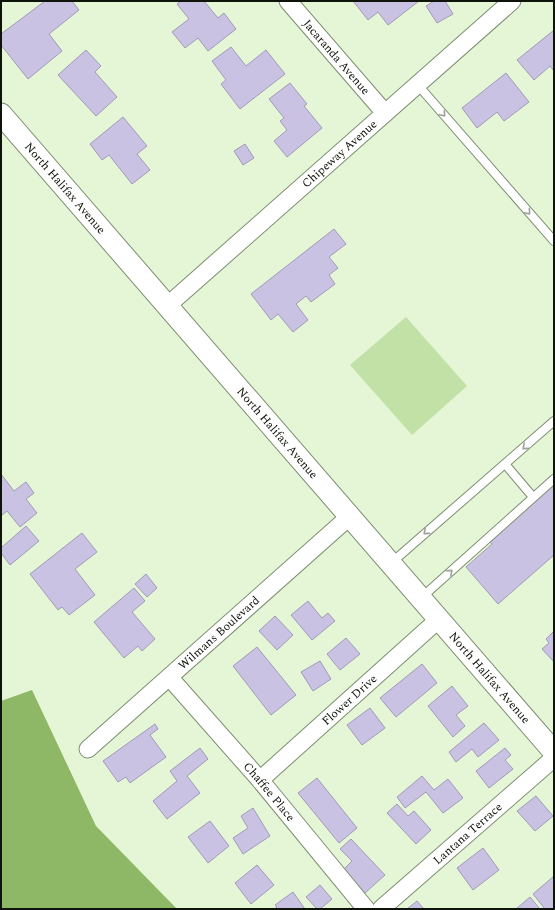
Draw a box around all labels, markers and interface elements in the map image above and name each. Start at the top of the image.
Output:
street label: Jacaranda Avenue [298,15,374,99]
one-way arrow [438,109,445,117]
street label: Chipeway Avenue [298,115,382,193]
street label: North Halifax Avenue [19,138,110,239]
one-way arrow [524,207,531,215]
street label: North Halifax Avenue [232,383,322,484]
one-way arrow [522,442,529,449]
one-way arrow [424,527,431,534]
one-way arrow [445,570,452,577]
street label: Wilmans Boulevard [174,591,265,675]
street label: North Halifax Avenue [444,628,535,728]
street label: Flower Drive [317,670,382,730]
street label: Chaffee Place [238,758,300,826]
street label: Lantana Terrace [429,798,507,869]

